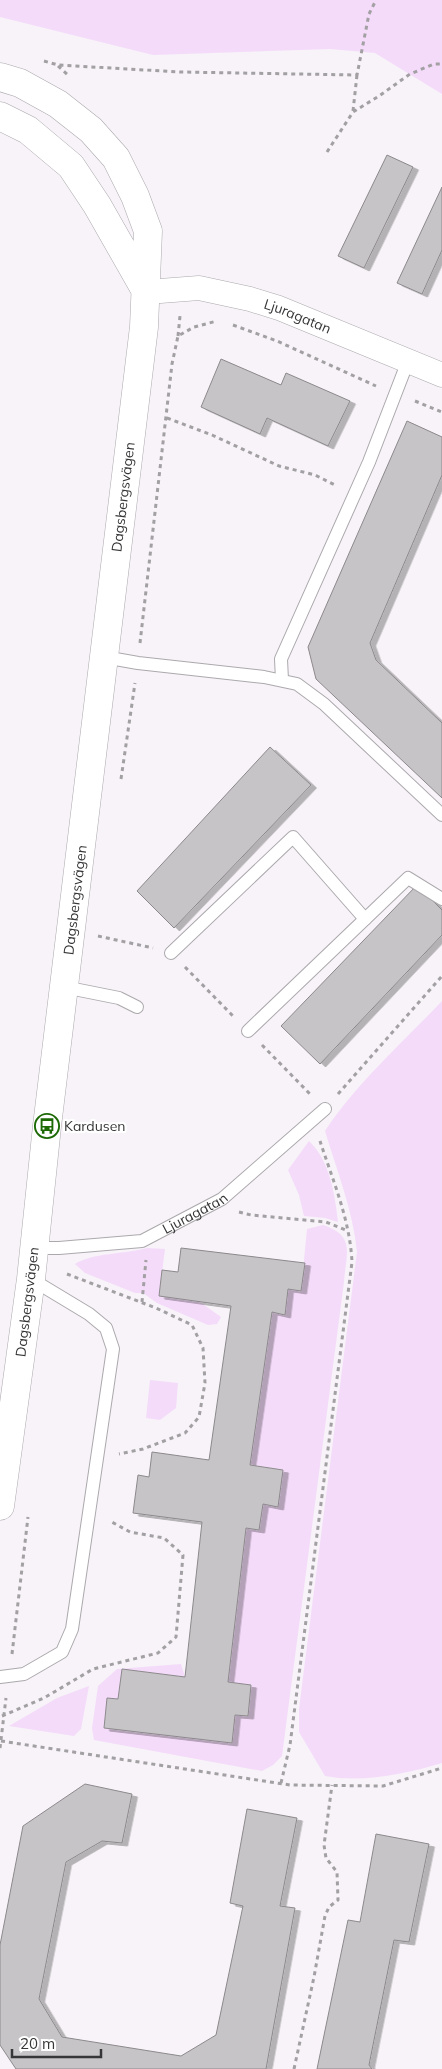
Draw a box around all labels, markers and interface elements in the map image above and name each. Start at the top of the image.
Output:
street label: Ljuragatan [262,295,334,338]
street label: Dagsbergsvägen [107,441,139,553]
street label: Dagsbergsvägen [59,844,91,956]
bus stop icon: Kardusen [34,1113,60,1139]
place label: Kardusen [64,1117,126,1135]
street label: Ljuragatan [159,1189,232,1238]
street label: Dagsbergsvägen [11,1246,43,1358]
scale bar [12,2026,101,2058]
text: 20 m [20,2034,55,2053]

